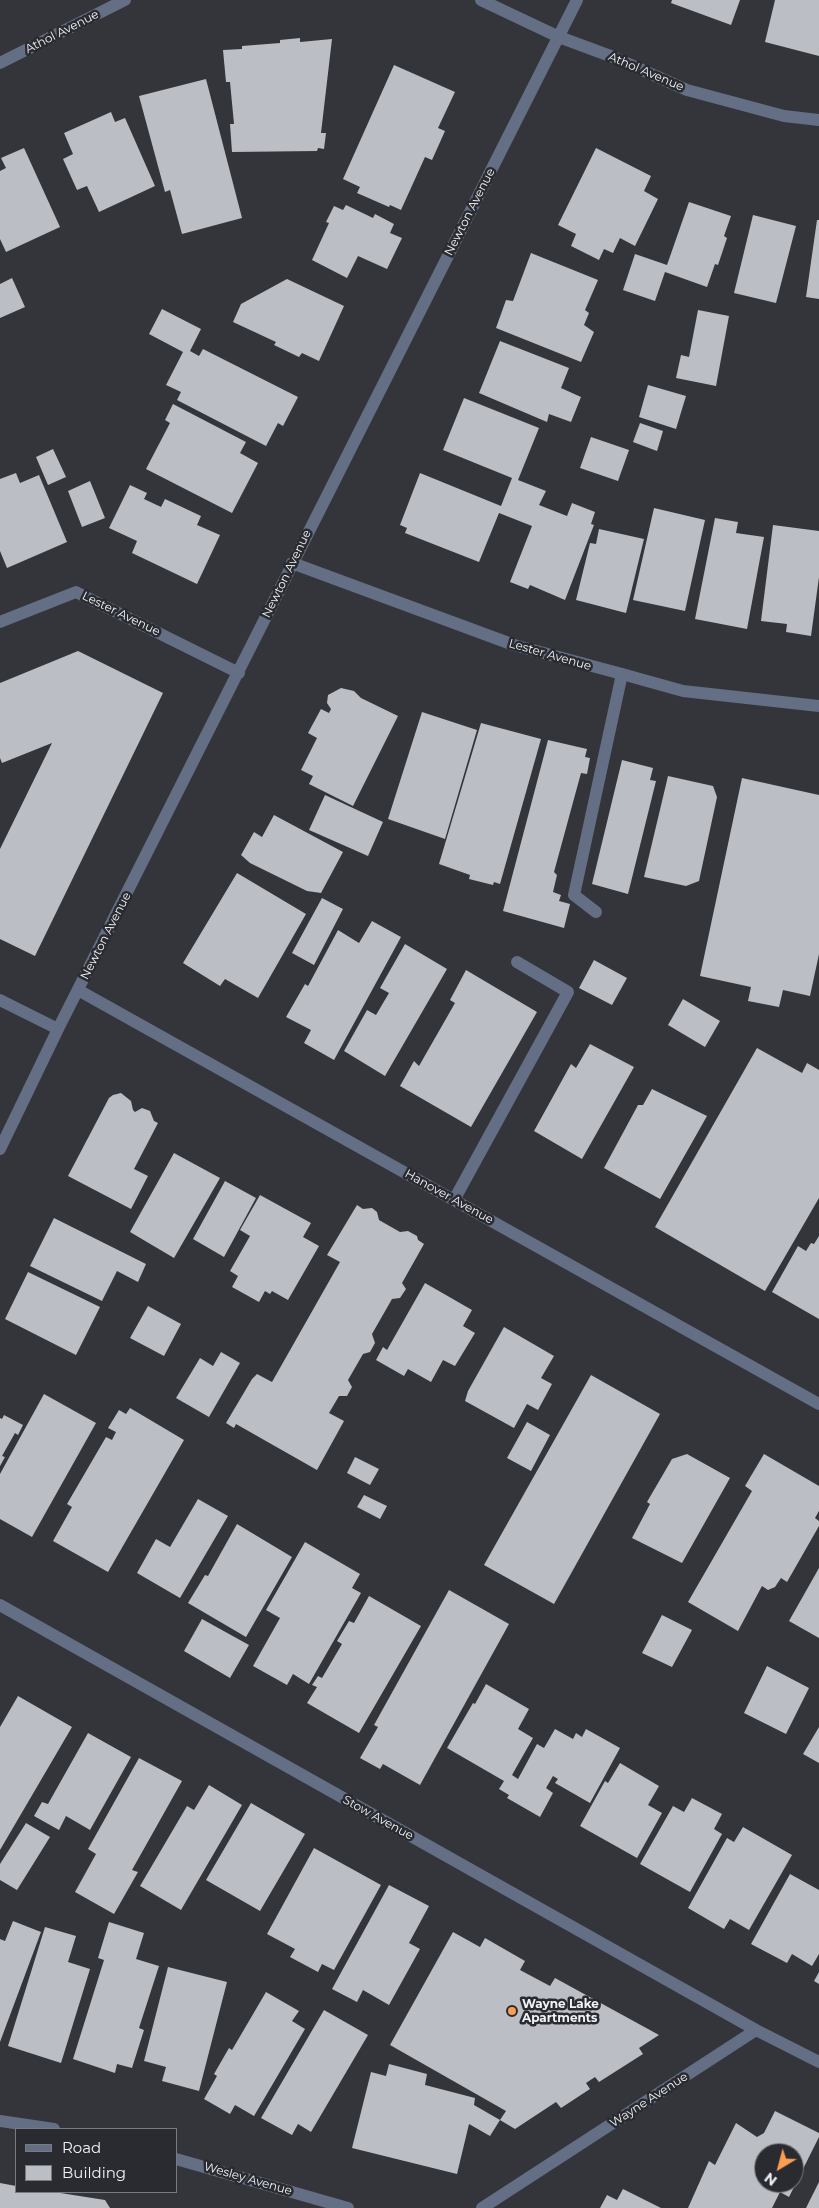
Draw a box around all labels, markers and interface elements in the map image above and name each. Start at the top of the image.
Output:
street label: Athol Avenue [23,7,101,57]
street label: Athol Avenue [606,50,686,94]
street label: Newton Avenue [442,166,498,258]
street label: Newton Avenue [259,528,315,620]
street label: Lester Avenue [80,589,162,639]
street label: Lester Avenue [507,636,593,674]
street label: Newton Avenue [78,890,134,982]
street label: Hanover Avenue [402,1167,496,1227]
street label: Stow Avenue [340,1793,416,1843]
place label: Wayne Lake Apartments [522,1997,599,2025]
marker: Wayne Lake Apartments [506,2005,518,2017]
street label: Wayne Avenue [607,2070,691,2130]
legend [15,2128,178,2193]
text: Road [62,2138,101,2157]
north arrow [754,2143,804,2193]
street label: Wesley Avenue [202,2160,294,2198]
text: Building [62,2163,126,2182]
text: N [761,2169,781,2190]

